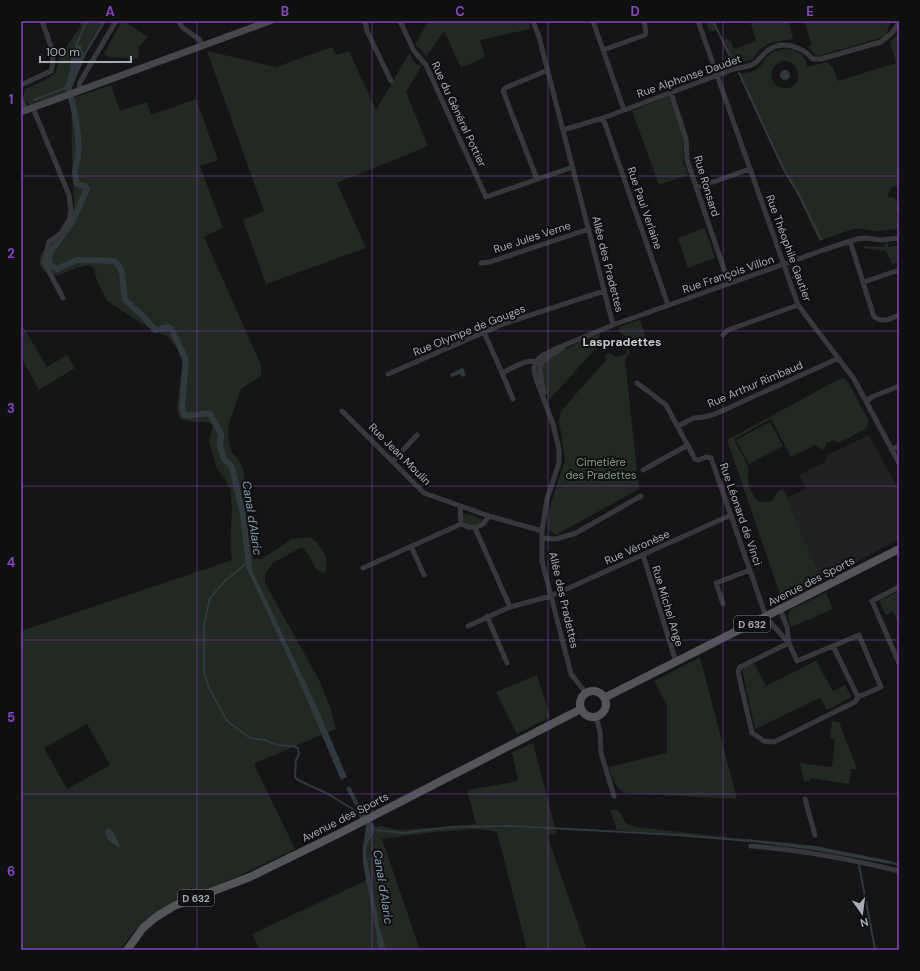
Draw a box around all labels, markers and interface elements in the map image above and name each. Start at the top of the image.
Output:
text: A [105,3,115,20]
text: B [281,3,289,20]
text: C [455,3,465,20]
text: D [630,3,640,20]
text: E [806,3,814,20]
scale bar [40,38,131,64]
text: 100 m [46,44,80,60]
street label: Rue Alphonse Daudet [635,52,743,100]
street label: Rue du Général Pottier [428,59,490,169]
text: 1 [9,91,13,108]
street label: Rue Ronsard [691,154,723,218]
street label: Rue Paul Verlaine [624,165,666,251]
street label: Rue Théophile Gautier [763,193,815,303]
street label: Allée des Pradettes [589,214,627,314]
street label: Rue Jules Verne [492,218,572,256]
text: 2 [7,245,15,262]
street label: Rue François Villon [680,252,776,296]
street label: Rue Olympe de Gouges [411,301,527,359]
district label: Laspradettes [583,334,661,350]
street label: Rue Arthur Rimbaud [705,358,805,410]
text: 3 [7,400,15,417]
street label: Rue Jean Moulin [366,420,434,488]
park label: Cimetière des Pradettes [565,455,637,482]
street label: Rue Léonard de Vinci [717,461,765,567]
water label: Canal d'Alaric [238,480,266,557]
street label: Rue Véronèse [602,526,672,568]
street label: Allée des Pradettes [546,550,582,650]
street label: Avenue des Sports [765,553,857,609]
text: 4 [7,554,15,571]
street label: Rue Michel Ange [649,564,687,648]
road number: D 632 [734,616,770,632]
text: 5 [7,709,15,726]
street label: Avenue des Sports [299,789,391,845]
water label: Canal d'Alaric [369,849,397,926]
text: 6 [7,863,15,880]
road number: D 632 [178,890,214,906]
north arrow [842,893,882,933]
text: N [859,915,870,930]

